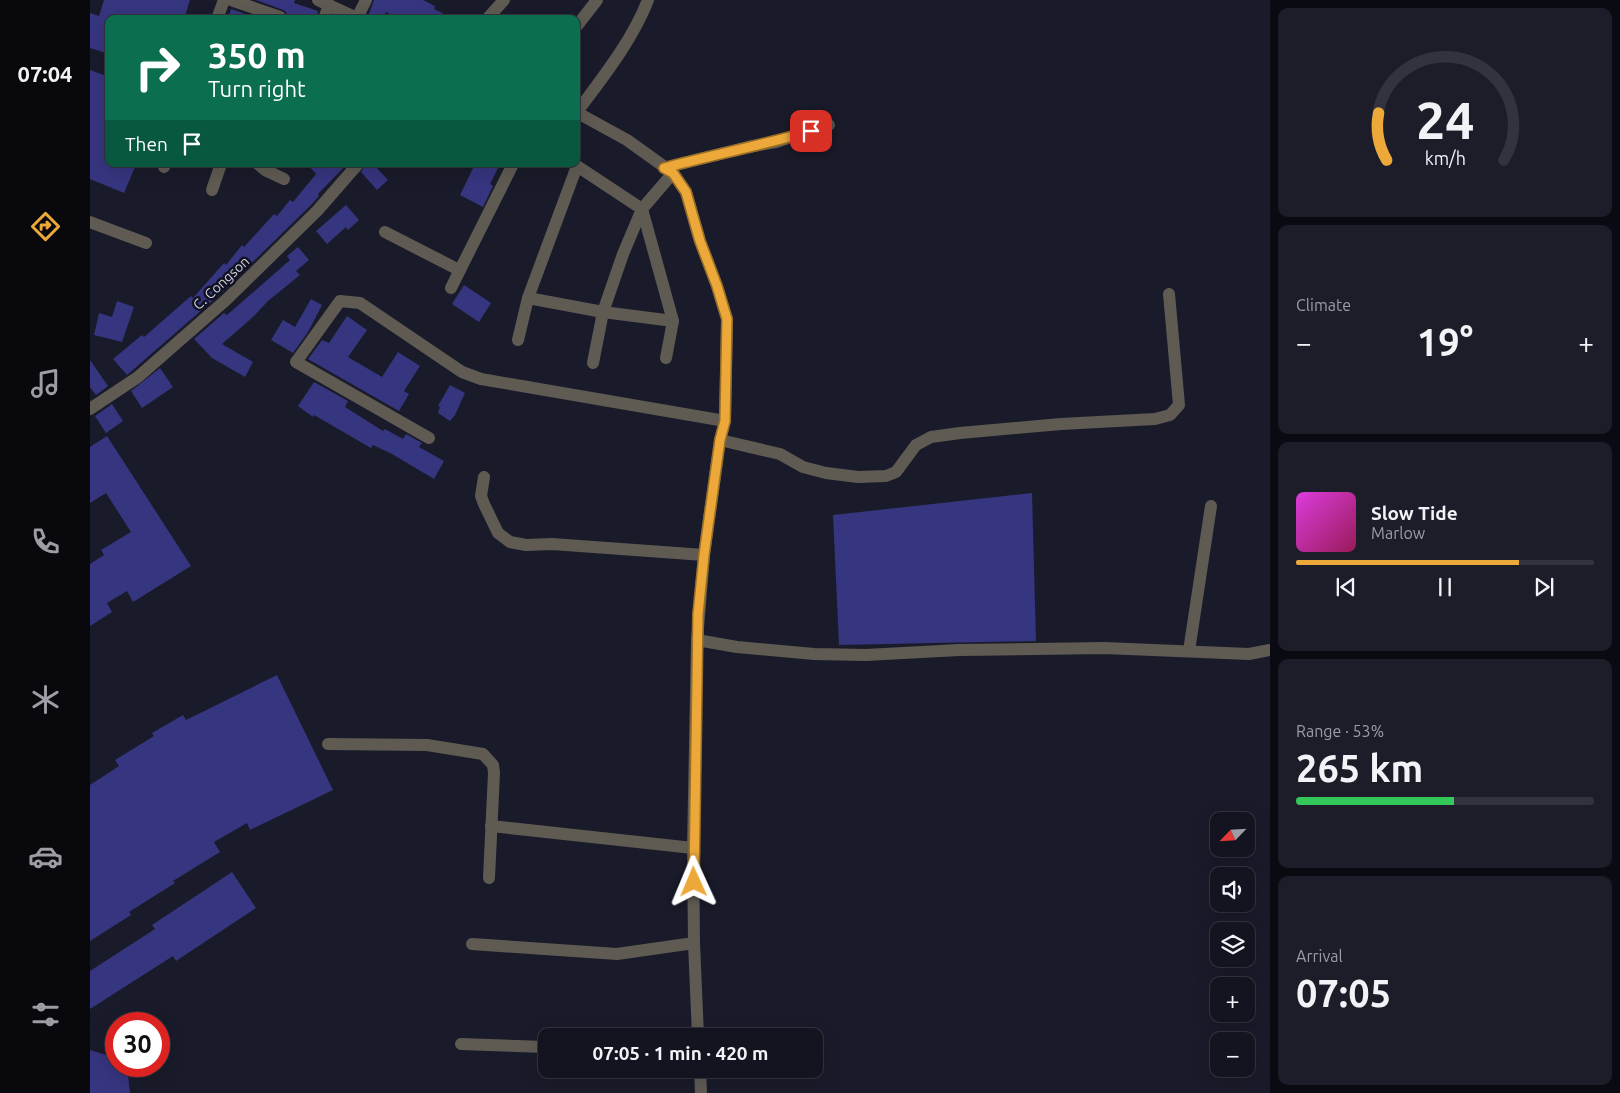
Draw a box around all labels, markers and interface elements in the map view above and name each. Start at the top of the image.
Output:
icon: right [125,35,190,100]
text: 350 m [208,35,306,75]
text: 07:04 [17,61,73,86]
text: Turn right [208,76,306,101]
text: 24 [1416,91,1474,149]
pin [790,110,832,152]
icon: arrive [797,117,825,145]
icon: arrive [178,130,206,158]
text: Then [125,133,168,155]
text: km/h [1424,148,1466,168]
icon: directions [28,209,63,244]
street label: C. Congson [190,253,252,313]
text: Climate [1296,296,1351,314]
text: 19° [1417,321,1473,363]
text: − [1296,327,1312,358]
text: + [1578,327,1594,358]
icon: music [28,366,63,401]
text: Slow Tide [1371,502,1458,524]
icon: phone [28,524,63,559]
text: Marlow [1371,524,1425,542]
icon: previous [1332,573,1360,601]
icon: pause [1431,573,1459,601]
icon: next [1530,573,1558,601]
icon: climate [28,682,63,717]
text: Range · 53% [1296,722,1384,740]
text: 265 km [1296,747,1423,789]
north arrow [1210,812,1255,858]
map controls [1210,812,1255,1077]
icon: car [28,839,63,874]
position arrow [667,855,719,907]
button: sound [1210,867,1255,912]
button: layers [1210,922,1255,967]
text: Arrival [1296,947,1343,965]
text: 07:05 [1296,972,1391,1014]
button: + [1210,977,1255,1022]
icon: filters [28,997,63,1032]
speed limit sign: 30 [105,1012,170,1077]
button: − [1210,1032,1255,1077]
text: 07:05 · 1 min · 420 m [593,1042,768,1064]

